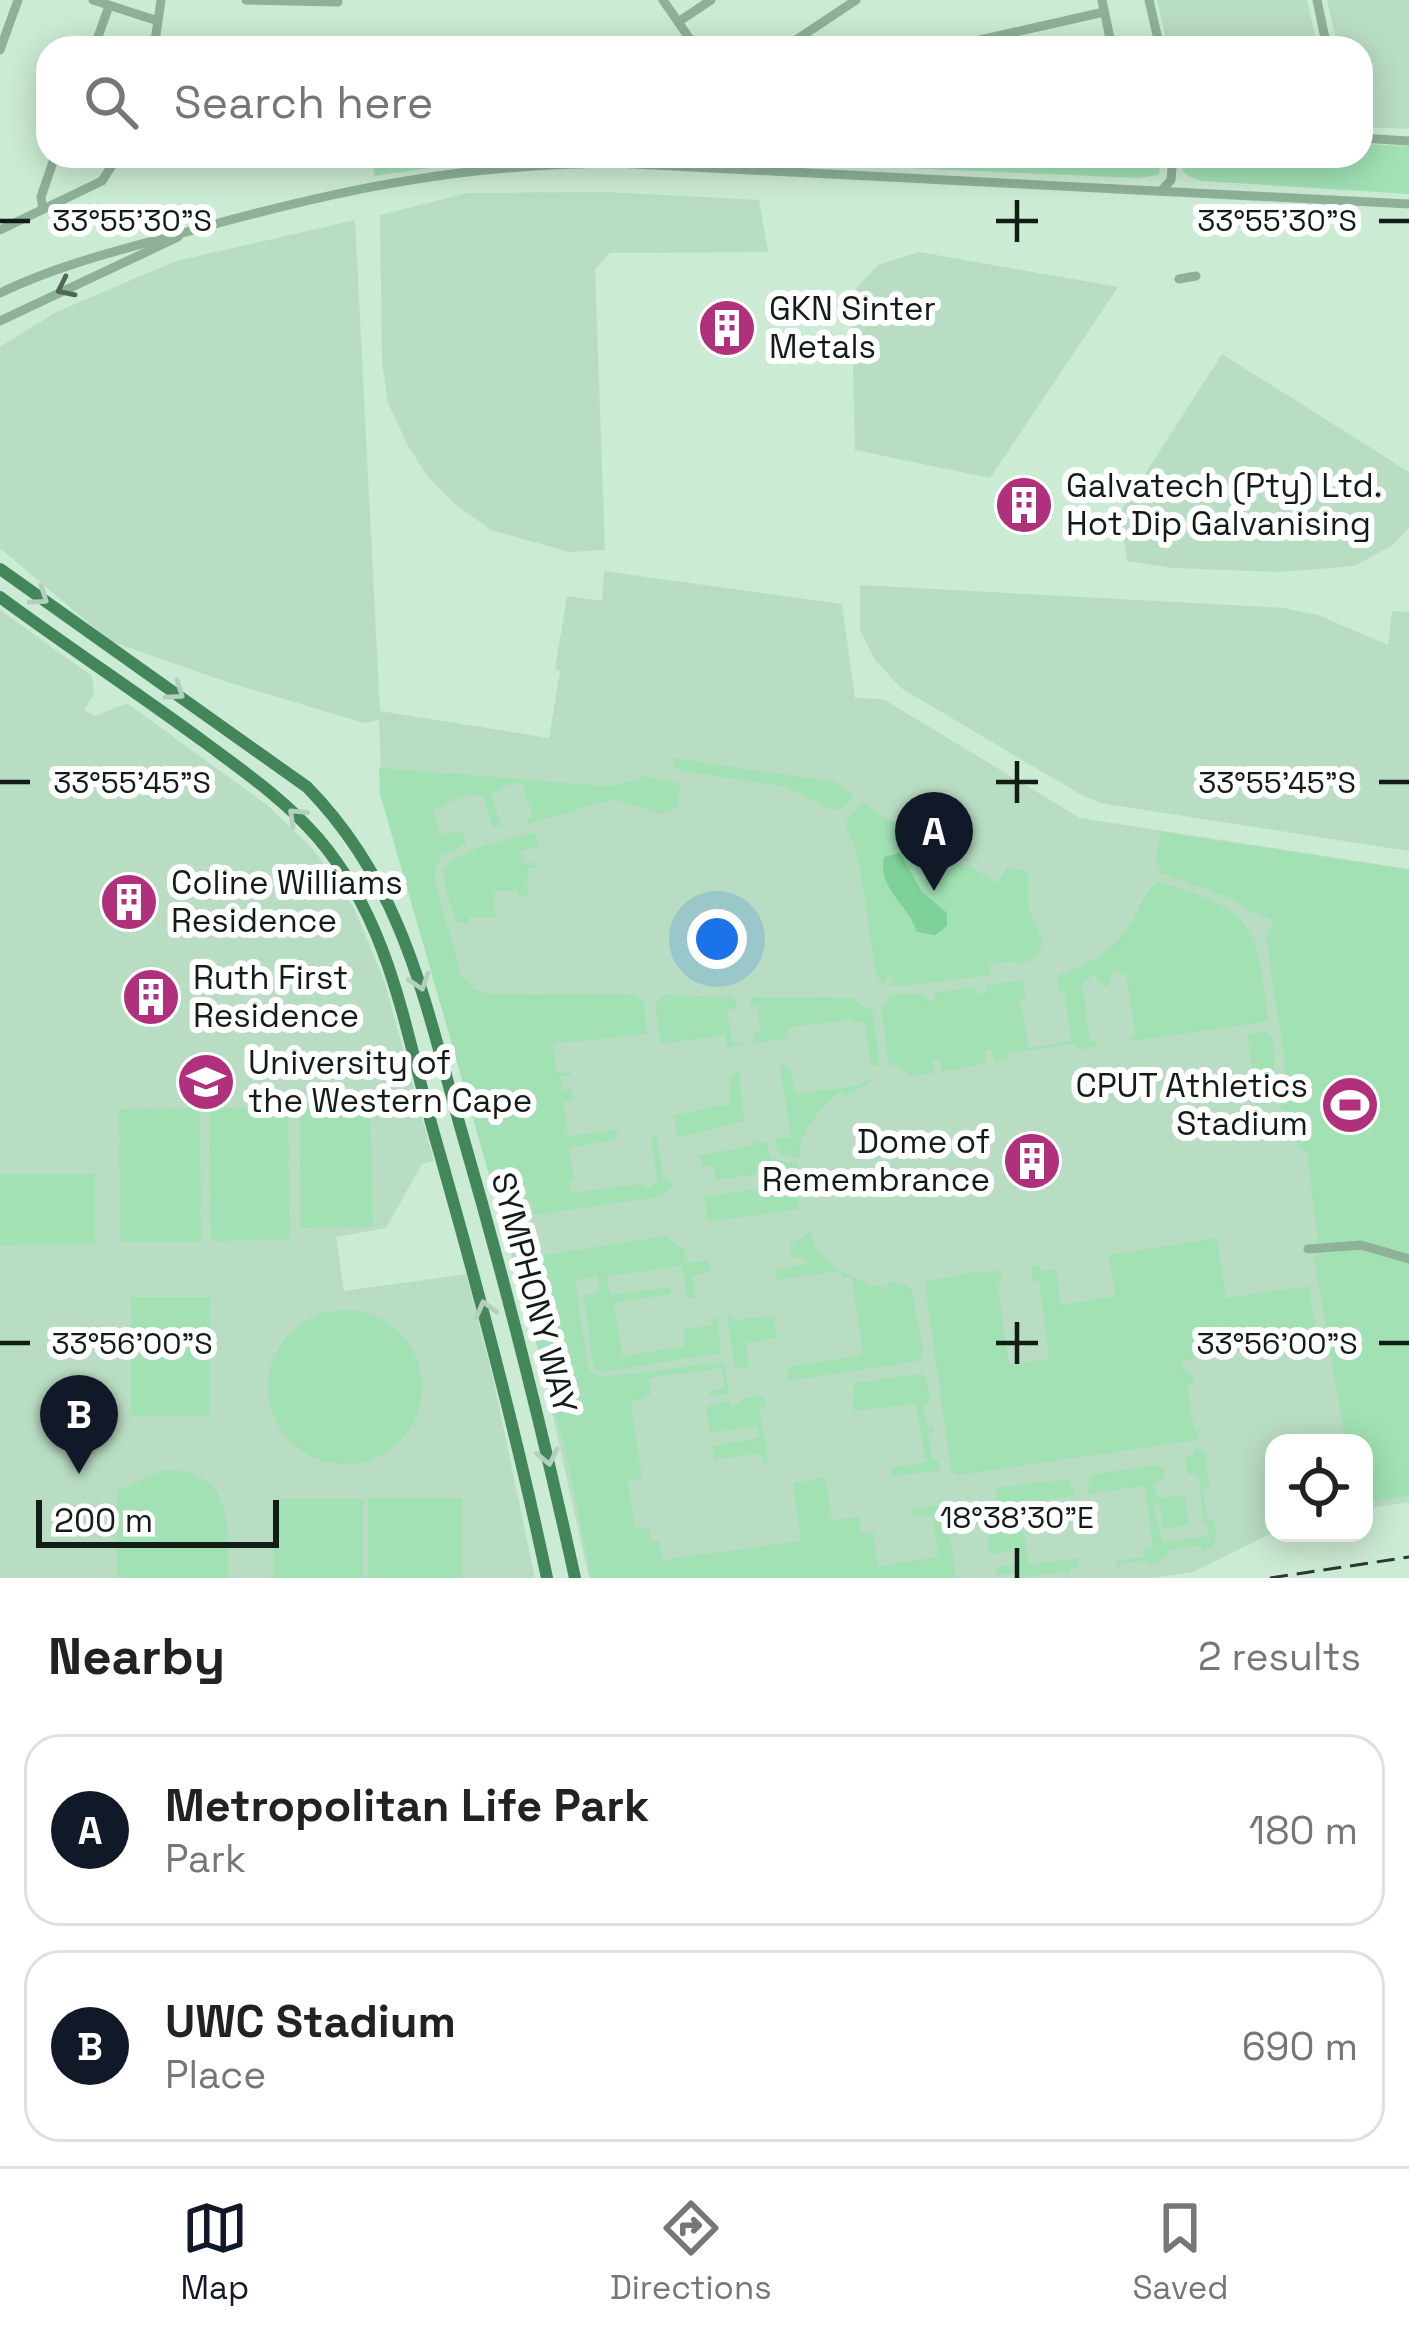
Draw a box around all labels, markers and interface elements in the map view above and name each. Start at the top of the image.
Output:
search box [36,36,1373,168]
icon: search [78,69,144,135]
text: Search here [174,74,433,131]
text: 33°55'30"S [52,201,212,240]
text: 33°55'30"S [1197,201,1357,240]
one-way arrow [56,274,77,297]
place label: GKN Sinter Metals [769,288,936,368]
building icon: GKN Sinter Metals [696,297,758,359]
place label: Galvatech (Pty) Ltd. Hot Dip Galvanising [1066,465,1382,545]
building icon: Galvatech (Pty) Ltd. Hot Dip Galvanising [993,474,1055,536]
one-way arrow [27,583,49,605]
one-way arrow [163,678,185,700]
text: 33°55'45"S [53,763,211,802]
text: 33°55'45"S [1198,763,1356,802]
pin: A [895,792,973,891]
one-way arrow [288,808,310,830]
place label: Coline Williams Residence [171,862,403,942]
building icon: Coline Williams Residence [98,871,160,933]
your location [687,909,747,969]
place label: Ruth First Residence [193,957,359,1037]
building icon: Ruth First Residence [120,966,182,1028]
one-way arrow [405,971,430,992]
place label: University of the Western Cape [248,1042,532,1122]
school or university icon: University of the Western Cape [175,1051,237,1113]
place label: CPUT Athletics Stadium [1075,1065,1308,1145]
sports icon: CPUT Athletics Stadium [1319,1074,1381,1136]
place label: Dome of Remembrance [762,1121,990,1201]
building icon: Dome of Remembrance [1001,1130,1063,1192]
street label: SYMPHONY WAY [482,1168,586,1418]
one-way arrow [474,1299,499,1320]
text: 33°56'00"S [51,1324,213,1363]
text: 33°56'00"S [1196,1324,1358,1363]
pin: B [40,1375,118,1474]
map controls [1265,1434,1373,1542]
button: locate [1265,1434,1373,1542]
one-way arrow [535,1447,560,1467]
scale bar [36,1494,279,1547]
text: 18°38'30"E [940,1498,1094,1537]
text: 200 m [54,1500,153,1542]
text: Nearby [48,1624,225,1689]
text: 2 results [1198,1632,1361,1681]
text: Metropolitan Life Park [165,1777,649,1834]
text: A [78,1806,102,1855]
text: 180 m [1249,1806,1358,1855]
text: Park [165,1834,246,1883]
text: UWC Stadium [165,1993,456,2050]
text: B [77,2022,103,2071]
text: 690 m [1242,2022,1358,2071]
text: Place [165,2050,266,2099]
tab: Map [180,2195,249,2309]
tab: Directions [610,2195,772,2309]
tab: Saved [1132,2195,1229,2309]

